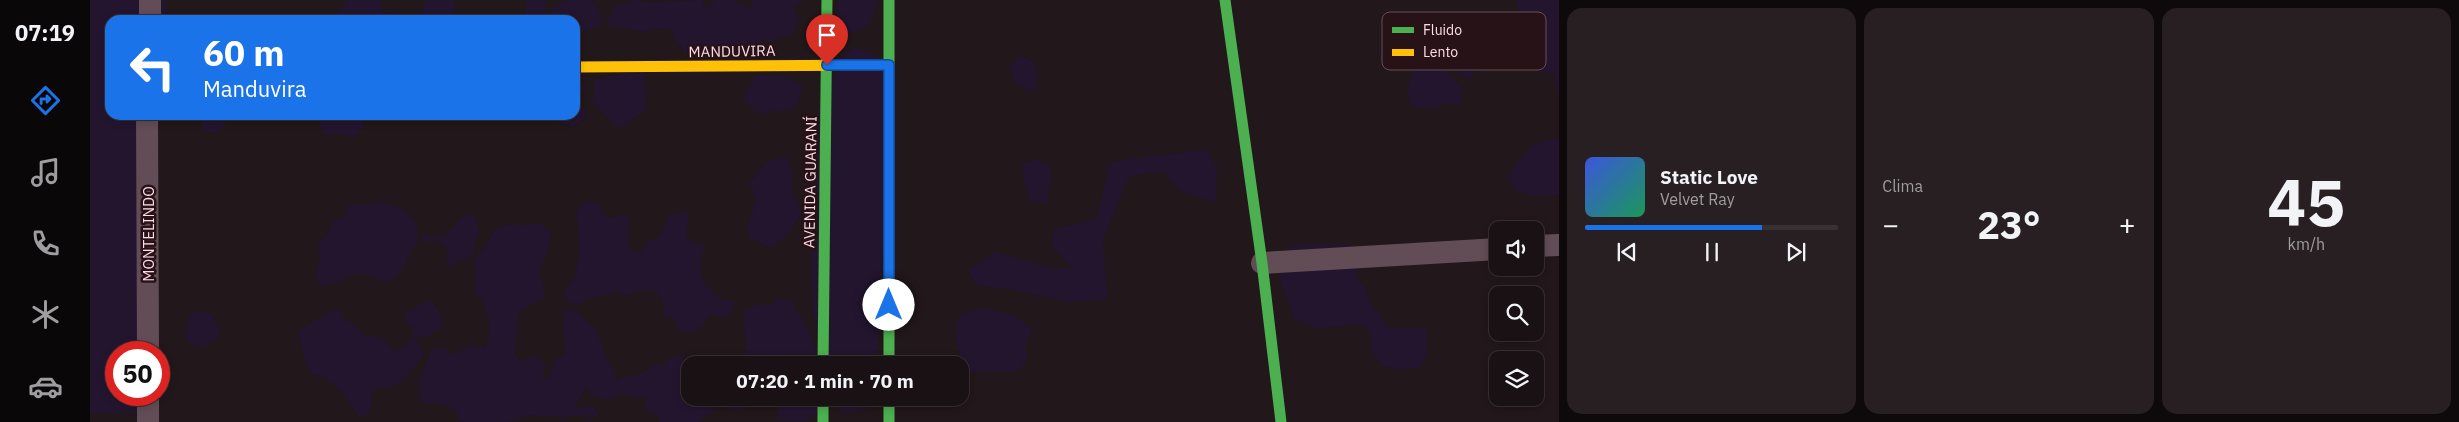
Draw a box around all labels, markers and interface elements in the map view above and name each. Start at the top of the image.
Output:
legend [1382,12,1546,70]
pin [806,14,848,65]
text: 07:19 [15,18,75,47]
icon: arrive [813,21,841,49]
text: Fluido [1423,21,1462,39]
text: 60 m [203,30,285,76]
icon: left [120,35,185,100]
street label: MANDUVIRA [688,41,776,61]
text: Lento [1423,43,1458,61]
text: Manduvira [203,74,306,103]
icon: directions [28,83,63,118]
street label: AVENIDA GUARANÍ [799,116,821,248]
icon: music [28,155,63,190]
text: 45 [2267,159,2345,244]
text: Static Love [1660,165,1758,189]
text: Clima [1882,176,1923,196]
street label: MONTELINDO [139,186,158,282]
text: Velvet Ray [1660,189,1735,209]
text: 23° [1977,200,2041,249]
text: − [1882,206,1899,243]
text: + [2119,206,2136,243]
map controls [1489,221,1544,406]
button: sound [1489,221,1544,276]
icon: phone [28,226,63,261]
text: km/h [2288,234,2325,254]
icon: previous [1613,238,1641,266]
icon: pause [1698,238,1726,266]
icon: next [1782,238,1810,266]
position arrow [862,278,914,330]
button: search [1489,286,1544,341]
icon: climate [28,297,63,332]
speed limit sign: 50 [105,341,170,406]
button: layers [1489,351,1544,406]
icon: car [28,369,63,404]
text: 07:20 · 1 min · 70 m [736,369,914,393]

